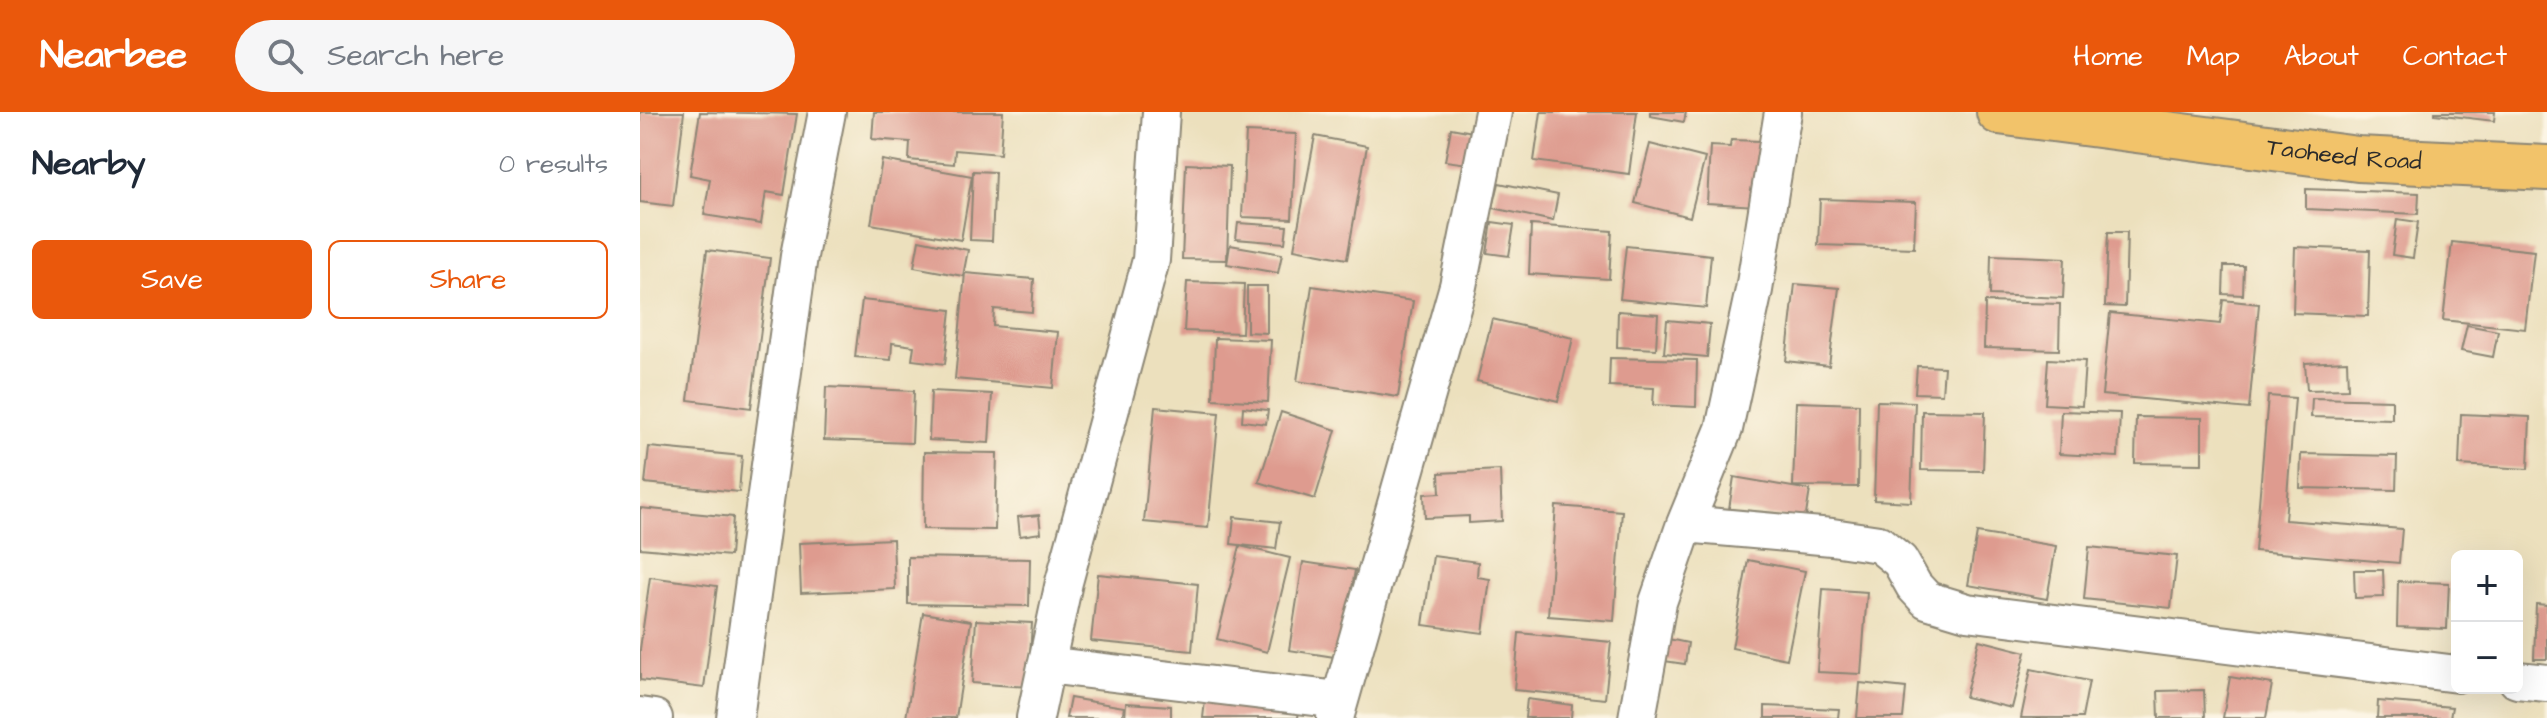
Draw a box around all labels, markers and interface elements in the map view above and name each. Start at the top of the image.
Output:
search box [235,20,795,92]
text: Nearbee [40,30,187,82]
icon: search [263,34,307,78]
text: Search here [327,35,504,77]
text: Home [2073,37,2143,76]
text: Map [2187,37,2240,76]
text: About [2284,37,2359,76]
text: Contact [2403,37,2507,76]
street label: Taoheed Road [2265,130,2422,179]
text: Nearby [32,140,146,188]
text: 0 results [499,146,608,182]
button: Save [32,240,312,319]
button: Share [328,240,608,319]
map controls [2451,550,2523,694]
button: + [2451,550,2523,622]
button: − [2451,622,2523,694]

